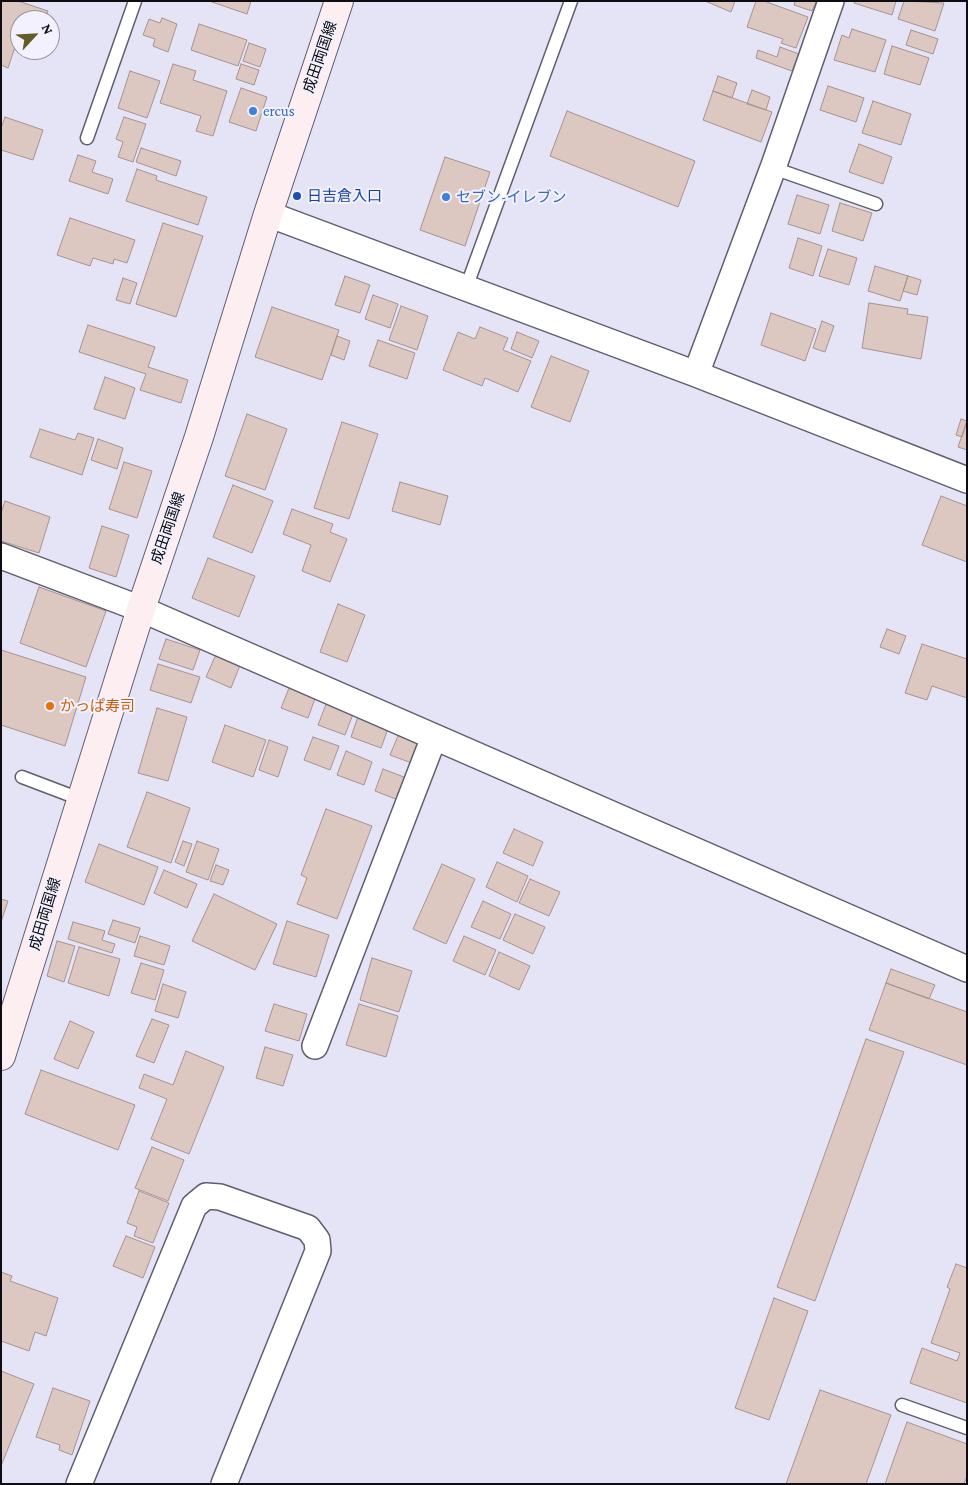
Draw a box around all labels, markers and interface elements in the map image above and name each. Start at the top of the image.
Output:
north arrow [10,10,60,60]
street label: 成田両国線 [299,19,341,95]
text: N [38,21,57,37]
place label: ercus [263,102,295,120]
marker: ercus [247,105,259,117]
place label: 日吉倉入口 [307,187,382,205]
place label: セブン-イレブン [456,188,566,206]
marker: 日吉倉入口 [291,190,303,202]
marker: セブン-イレブン [440,191,452,203]
street label: 成田両国線 [147,490,189,566]
place label: かっぱ寿司 [60,697,135,715]
marker: かっぱ寿司 [44,700,56,712]
street label: 成田両国線 [25,876,65,952]

